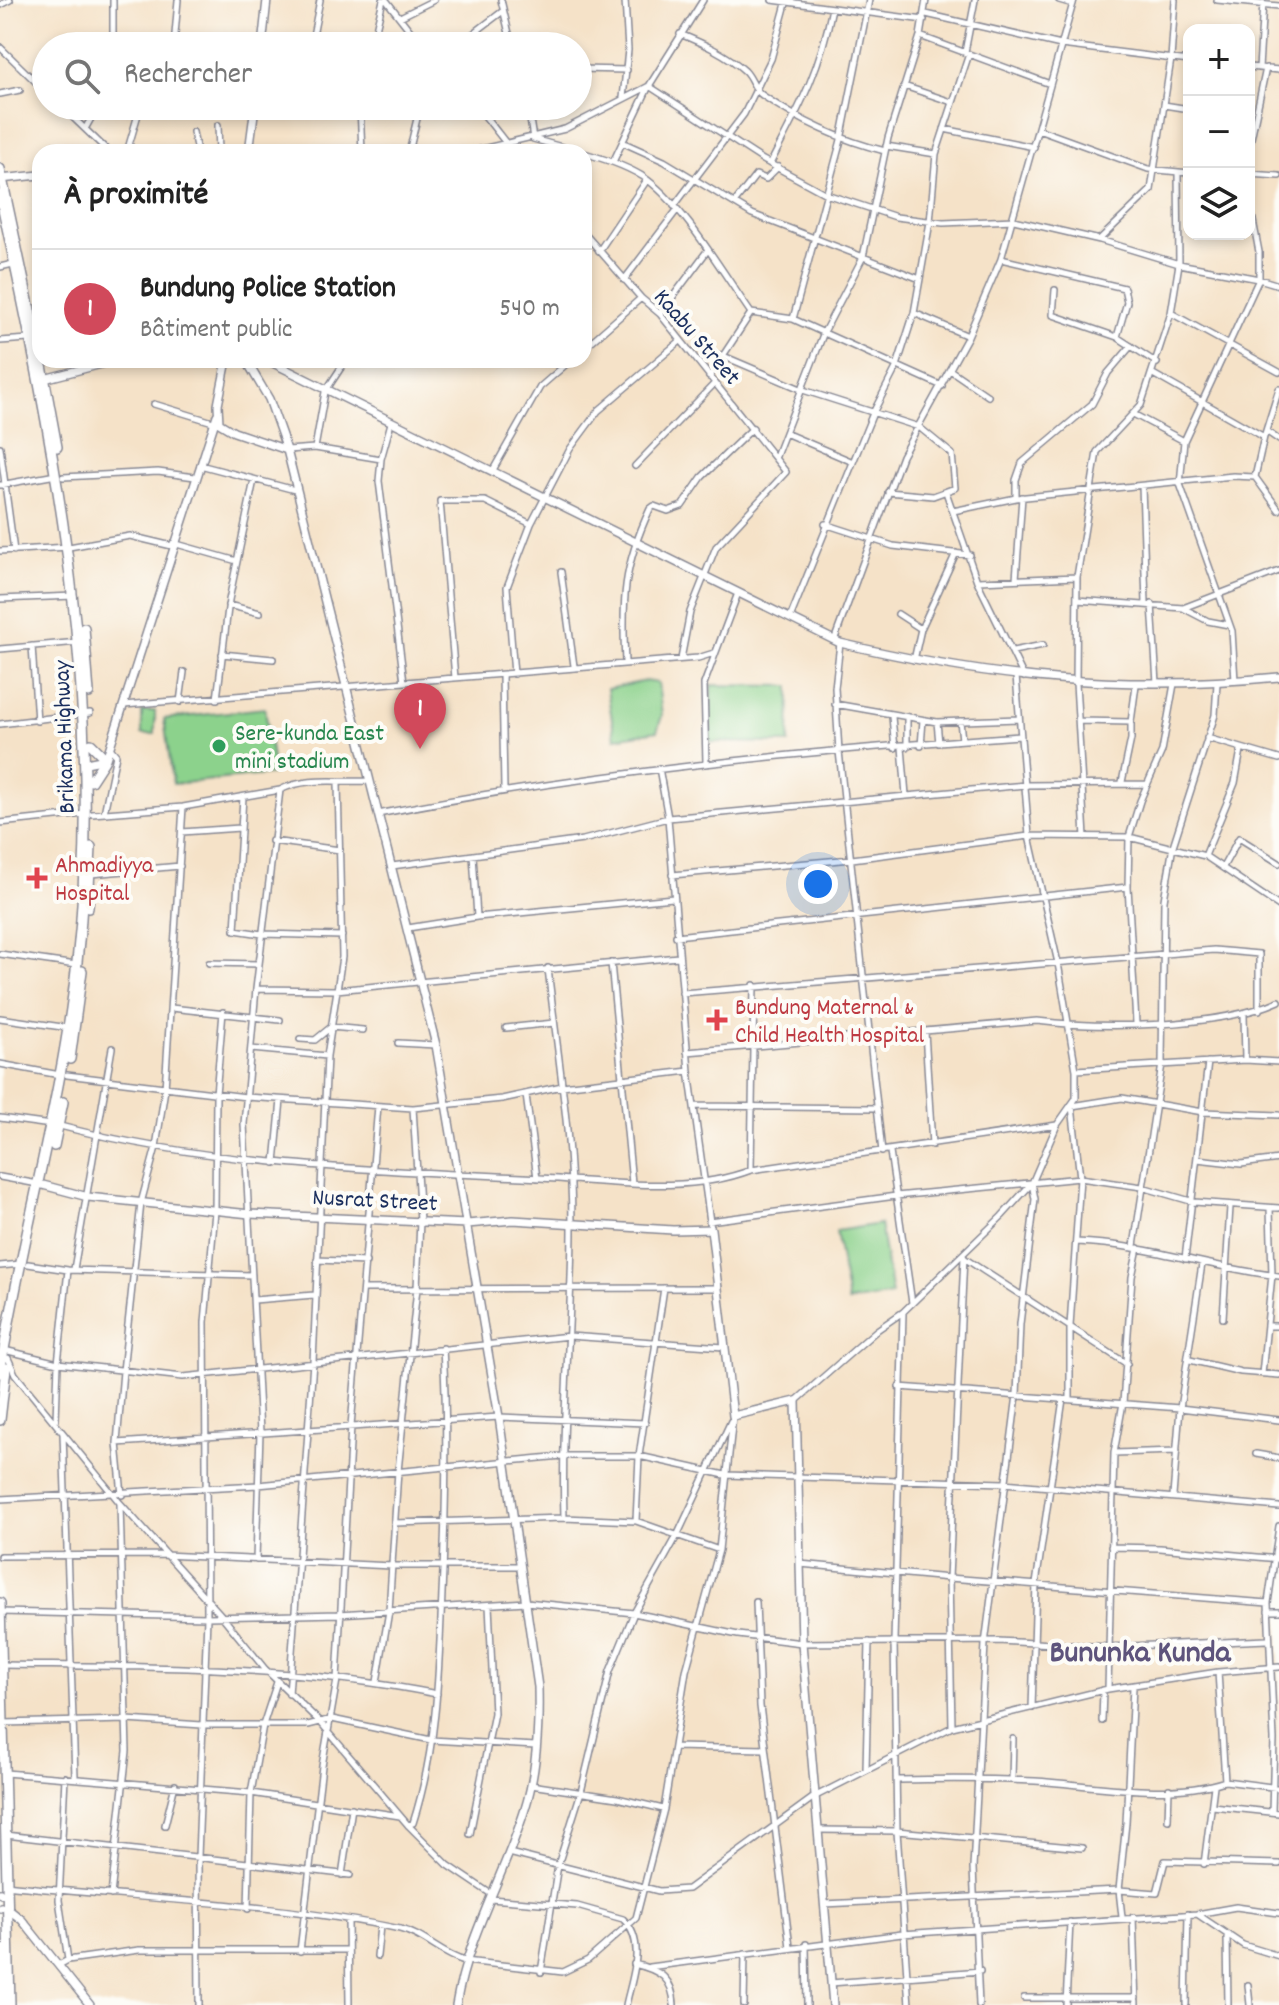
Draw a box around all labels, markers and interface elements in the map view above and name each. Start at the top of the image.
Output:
map controls [1183,24,1255,240]
button: + [1183,24,1255,96]
search box [32,32,592,120]
icon: search [60,54,104,98]
text: Rechercher [124,55,252,98]
button: − [1183,96,1255,168]
button: layers [1183,168,1255,240]
text: À proximité [64,172,208,221]
text: Bundung Police Station [140,269,396,312]
street label: Kaabu Street [644,282,747,394]
text: 1 [87,291,93,328]
text: 540 m [499,291,560,328]
text: Bâtiment public [140,312,292,349]
street label: Brikama Highway [46,658,86,814]
pin: 1 [394,683,446,749]
place label: Sere-kunda East mini stadium [235,718,384,780]
marker: Sere-kunda East mini stadium [210,737,228,755]
place label: Ahmadiyya Hospital [55,850,154,912]
your location [798,864,838,904]
marker: Ahmadiyya Hospital [26,867,48,889]
place label: Bundung Maternal & Child Health Hospital [735,992,925,1054]
marker: Bundung Maternal & Child Health Hospital [706,1009,728,1031]
street label: Nusrat Street [311,1182,438,1222]
district label: Bununka Kunda [1049,1632,1232,1678]

